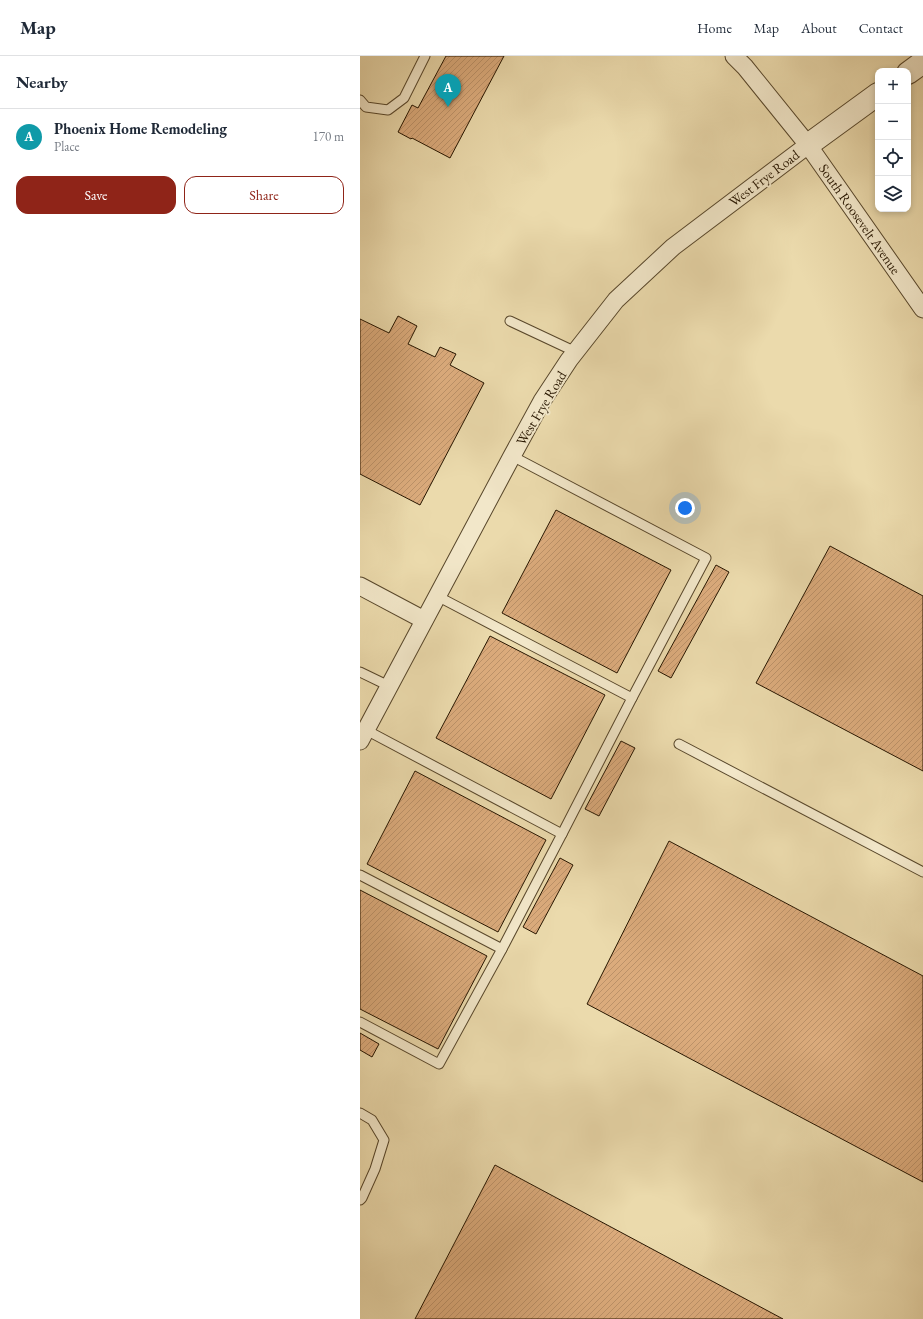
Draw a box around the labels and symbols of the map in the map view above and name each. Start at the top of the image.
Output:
pin: A [435,74,461,107]
street label: West Frye Road [725,145,804,210]
street label: South Roosevelt Avenue [815,160,905,278]
street label: West Frye Road [512,367,571,449]
your location [675,498,695,518]

